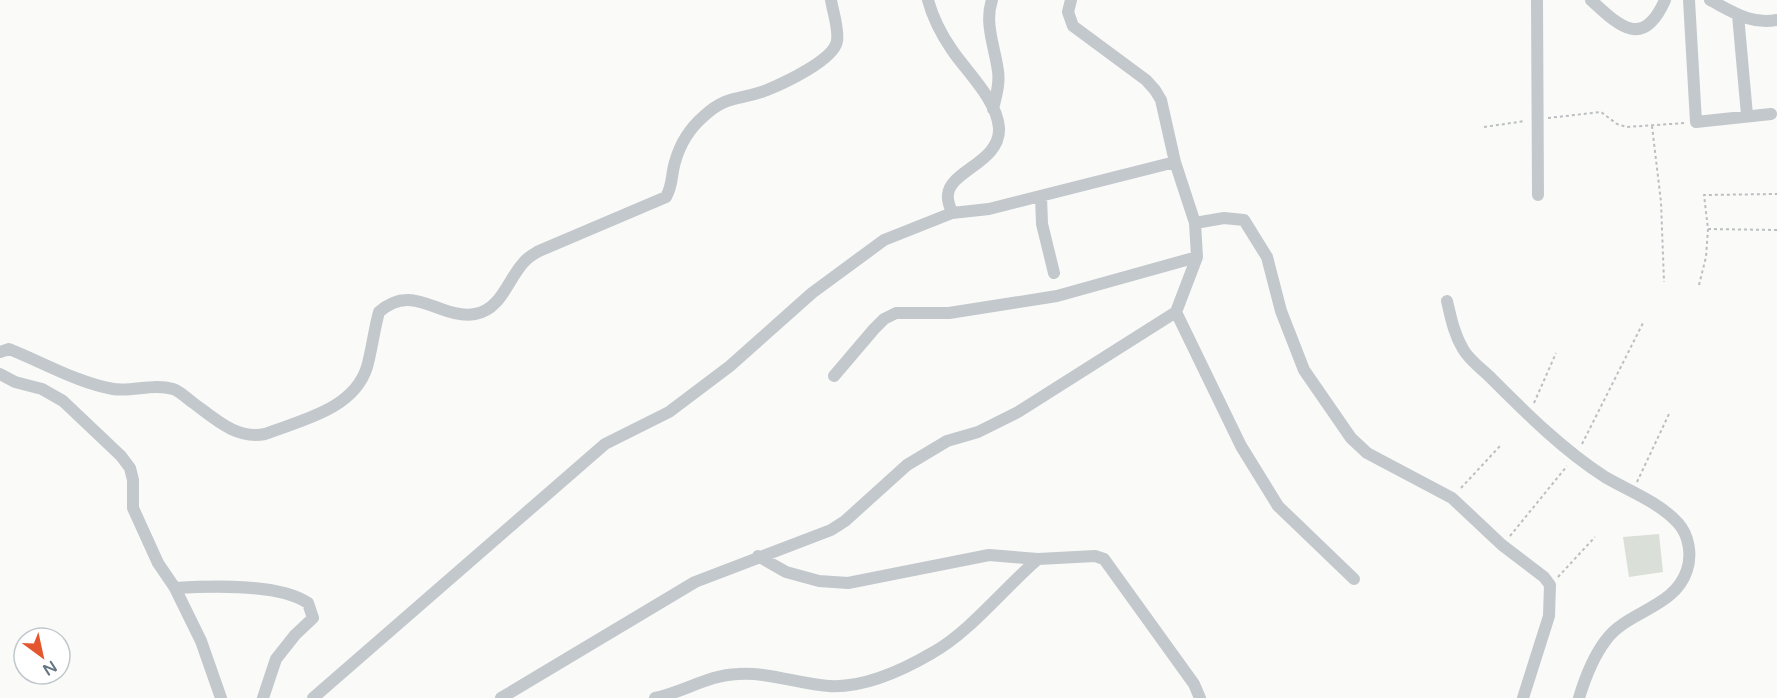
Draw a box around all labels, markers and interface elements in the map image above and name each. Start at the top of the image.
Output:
north arrow [12,626,72,686]
text: N [39,656,60,680]

